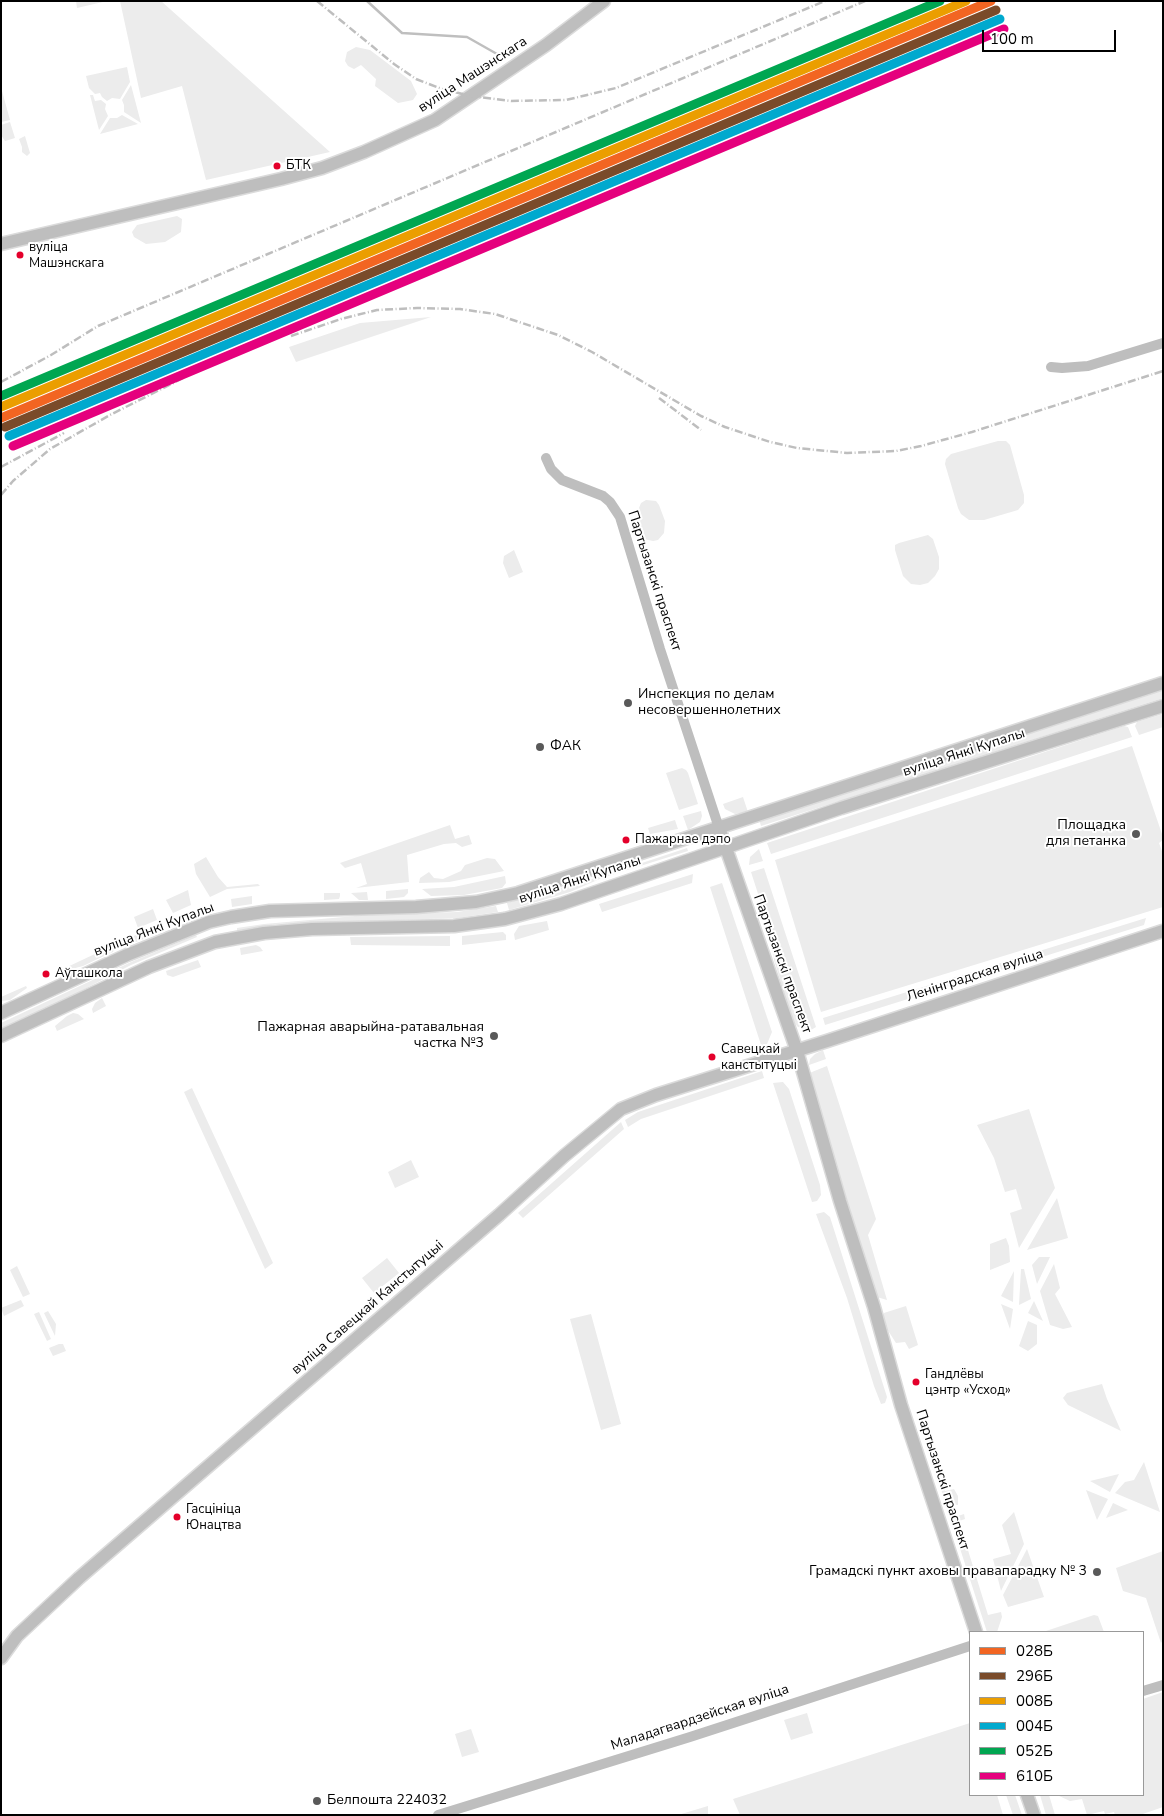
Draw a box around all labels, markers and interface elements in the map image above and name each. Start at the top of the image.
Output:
scale bar [984,20,1118,52]
text: 100 m [990,29,1034,49]
street label: вуліца Машэнскага [415,34,531,116]
place label: БТК [286,158,311,174]
marker: БТК [272,161,282,171]
place label: вуліца Машэнскага [29,240,104,271]
marker: вуліца Машэнскага [15,250,25,260]
street label: Партызанскі праспект [623,509,685,653]
place label: Инспекция по делам несовершеннолетних [638,687,781,720]
marker: Инспекция по делам несовершеннолетних [622,697,634,709]
street label: вуліца Янкі Купалы [901,725,1027,781]
place label: ФАК [550,739,581,755]
marker: ФАК [534,741,546,753]
place label: Площадка для петанка [1046,818,1126,850]
marker: Площадка для петанка [1130,828,1142,840]
place label: Пажарнае дэпо [635,832,731,848]
marker: Пажарнае дэпо [621,835,631,845]
street label: вуліца Янкі Купалы [517,852,643,908]
street label: Партызанскі праспект [749,892,815,1036]
street label: вуліца Янкі Купалы [92,899,216,961]
street label: Ленінградская вуліца [905,946,1045,1006]
place label: Аўташкола [55,966,123,982]
marker: Аўташкола [41,969,51,979]
place label: Пажарная аварыйна-ратавальная частка №3 [257,1020,484,1052]
marker: Пажарная аварыйна-ратавальная частка №3 [488,1030,500,1042]
place label: Савецкай канстытуцыі [721,1042,797,1073]
marker: Савецкай канстытуцыі [707,1052,717,1062]
street label: вуліца Савецкай Канстытуцыі [289,1237,447,1379]
place label: Гандлёвы цэнтр «Усход» [925,1367,1011,1398]
marker: Гандлёвы цэнтр «Усход» [911,1377,921,1387]
street label: Партызанскі праспект [911,1408,973,1552]
place label: Гасцініца Юнацтва [186,1502,241,1533]
marker: Гасцініца Юнацтва [172,1512,182,1522]
place label: Грамадскі пункт аховы правапарадку № 3 [809,1564,1087,1580]
marker: Грамадскі пункт аховы правапарадку № 3 [1091,1566,1103,1578]
legend [969,1631,1144,1796]
text: 028Б [1016,1641,1053,1661]
text: 296Б [1016,1666,1053,1686]
street label: Маладагвардзейская вуліца [609,1681,791,1755]
text: 008Б [1016,1691,1053,1711]
text: 004Б [1016,1716,1053,1736]
text: 052Б [1016,1741,1053,1761]
text: 610Б [1016,1766,1053,1786]
place label: Белпошта 224032 [327,1793,447,1809]
marker: Белпошта 224032 [311,1795,323,1807]

